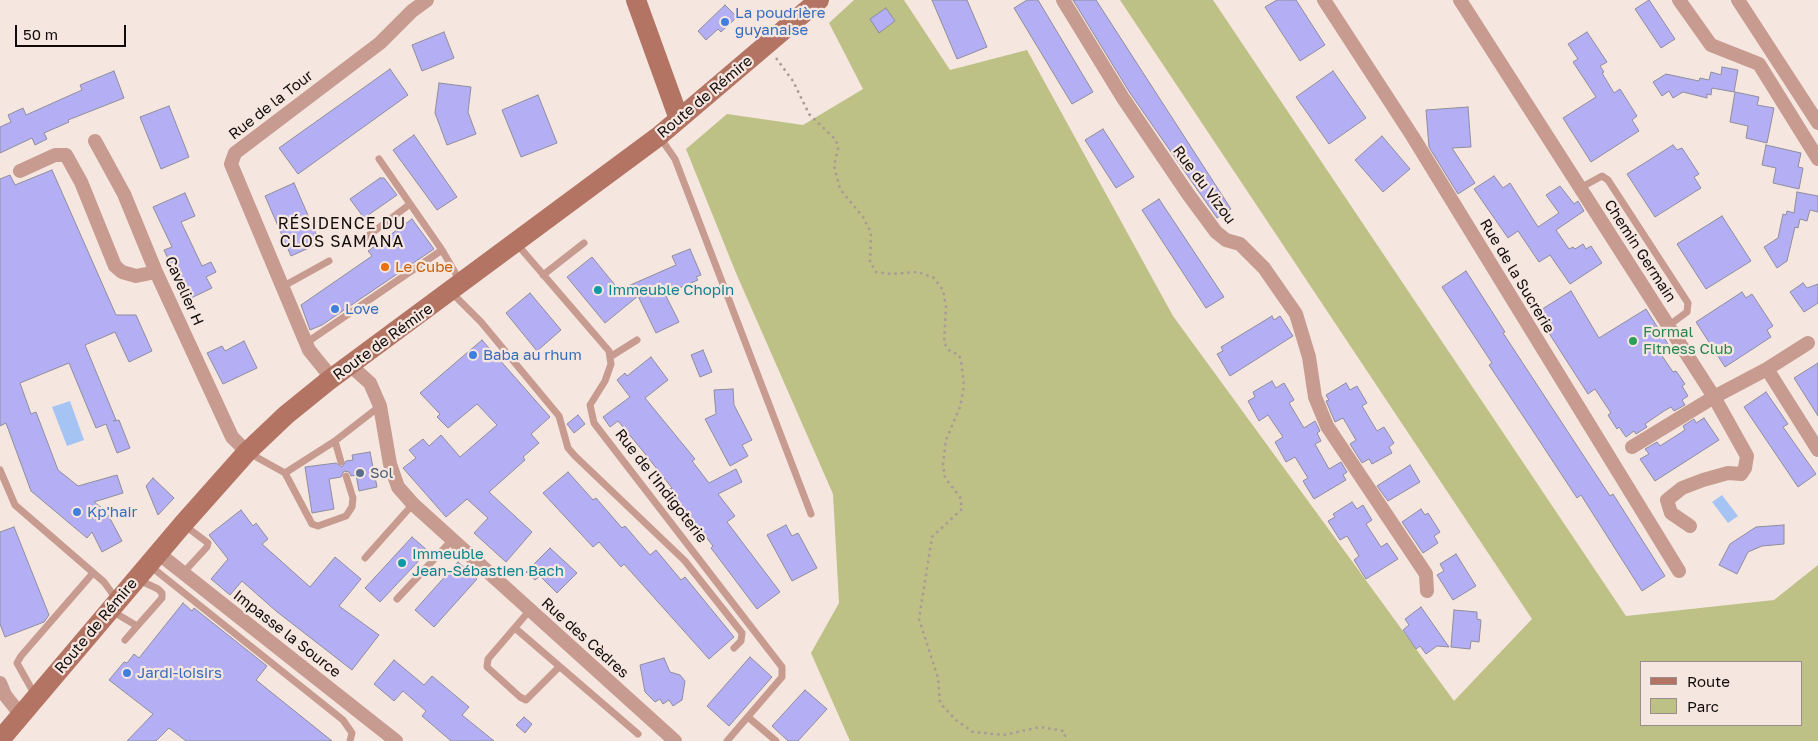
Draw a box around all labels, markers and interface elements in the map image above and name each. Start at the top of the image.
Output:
place label: La poudrière guyanaise [735,4,825,39]
scale bar [18,15,129,47]
marker: La poudrière guyanaise [719,16,731,28]
text: 50 m [23,25,58,43]
street label: Route de Rémire [654,52,756,142]
street label: Rue de la Tour [225,67,317,143]
street label: Rue du Vizou [1169,142,1239,228]
street label: Chemin Germain [1600,196,1680,306]
district label: RÉSIDENCE DU CLOS SAMANA [276,214,408,252]
street label: Rue de la Sucrerie [1476,216,1558,336]
street label: Cavelier H [161,254,207,328]
place label: Le Cube [395,258,453,276]
marker: Le Cube [379,261,391,273]
place label: Immeuble Chopin [608,281,734,299]
marker: Immeuble Chopin [592,284,604,296]
street label: Route de Rémire [330,300,436,384]
place label: Love [345,300,379,318]
marker: Love [329,303,341,315]
place label: Formal Fitness Club [1643,323,1733,358]
marker: Formal Fitness Club [1627,335,1639,347]
place label: Baba au rhum [483,346,582,364]
marker: Baba au rhum [467,349,479,361]
street label: Rue de l'Indigoterie [611,426,711,546]
place label: Sol [370,464,393,482]
marker: Sol [354,467,366,479]
place label: Kp'hair [87,503,137,521]
marker: Kp'hair [71,506,83,518]
place label: Immeuble Jean-Sébastien Bach [412,545,564,580]
marker: Immeuble Jean-Sébastien Bach [396,557,408,569]
street label: Route de Rémire [51,575,141,677]
street label: Impasse la Source [230,586,344,682]
street label: Rue des Cèdres [538,594,632,682]
legend [1640,661,1803,726]
place label: Jardi-loisirs [137,664,222,682]
marker: Jardi-loisirs [121,667,133,679]
text: Route [1687,672,1730,690]
text: Parc [1687,697,1719,715]

